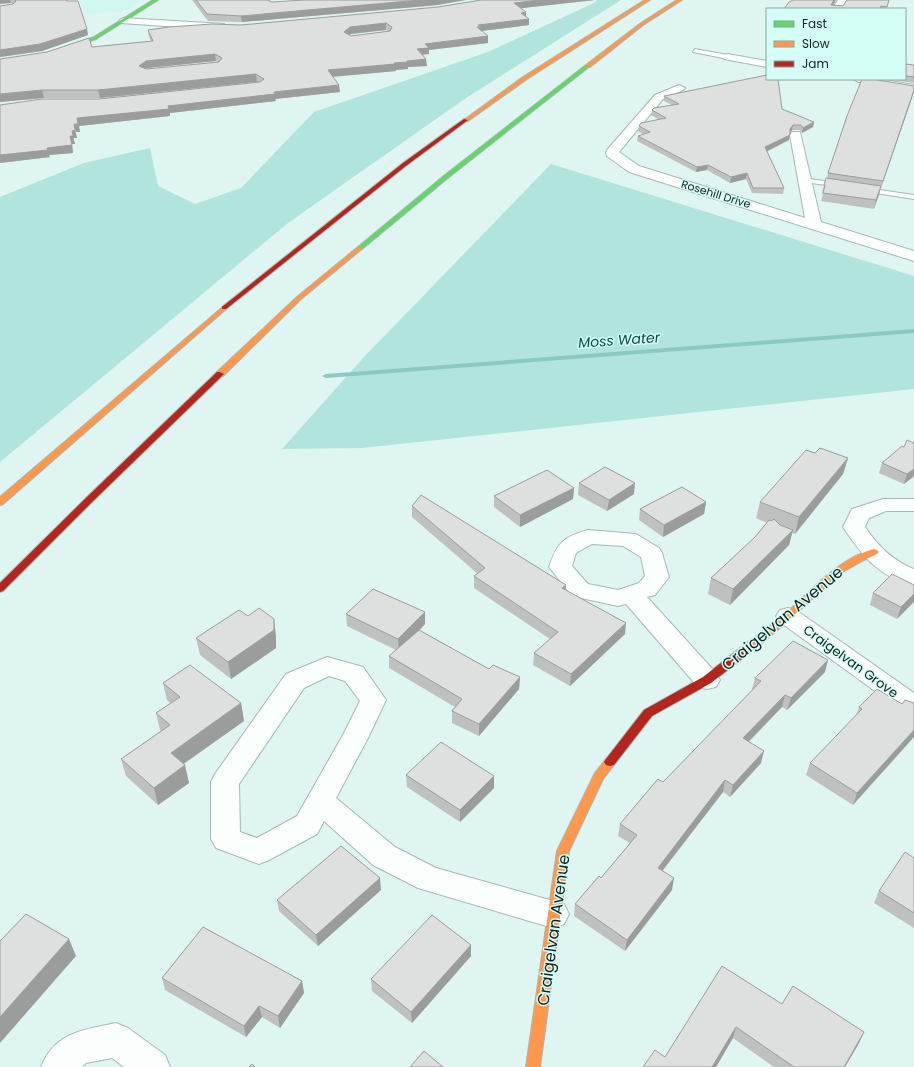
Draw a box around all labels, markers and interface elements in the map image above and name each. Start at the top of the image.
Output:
legend [766,8,906,80]
text: Fast [802,15,827,32]
text: Slow [802,35,830,52]
text: Jam [802,55,829,72]
street label: Rosehill Drive [679,176,753,212]
water label: Moss Water [577,327,661,353]
street label: Craigelvan Avenue [717,561,848,676]
street label: Craigelvan Grove [799,620,902,702]
street label: Craigelvan Avenue [532,853,575,1007]

